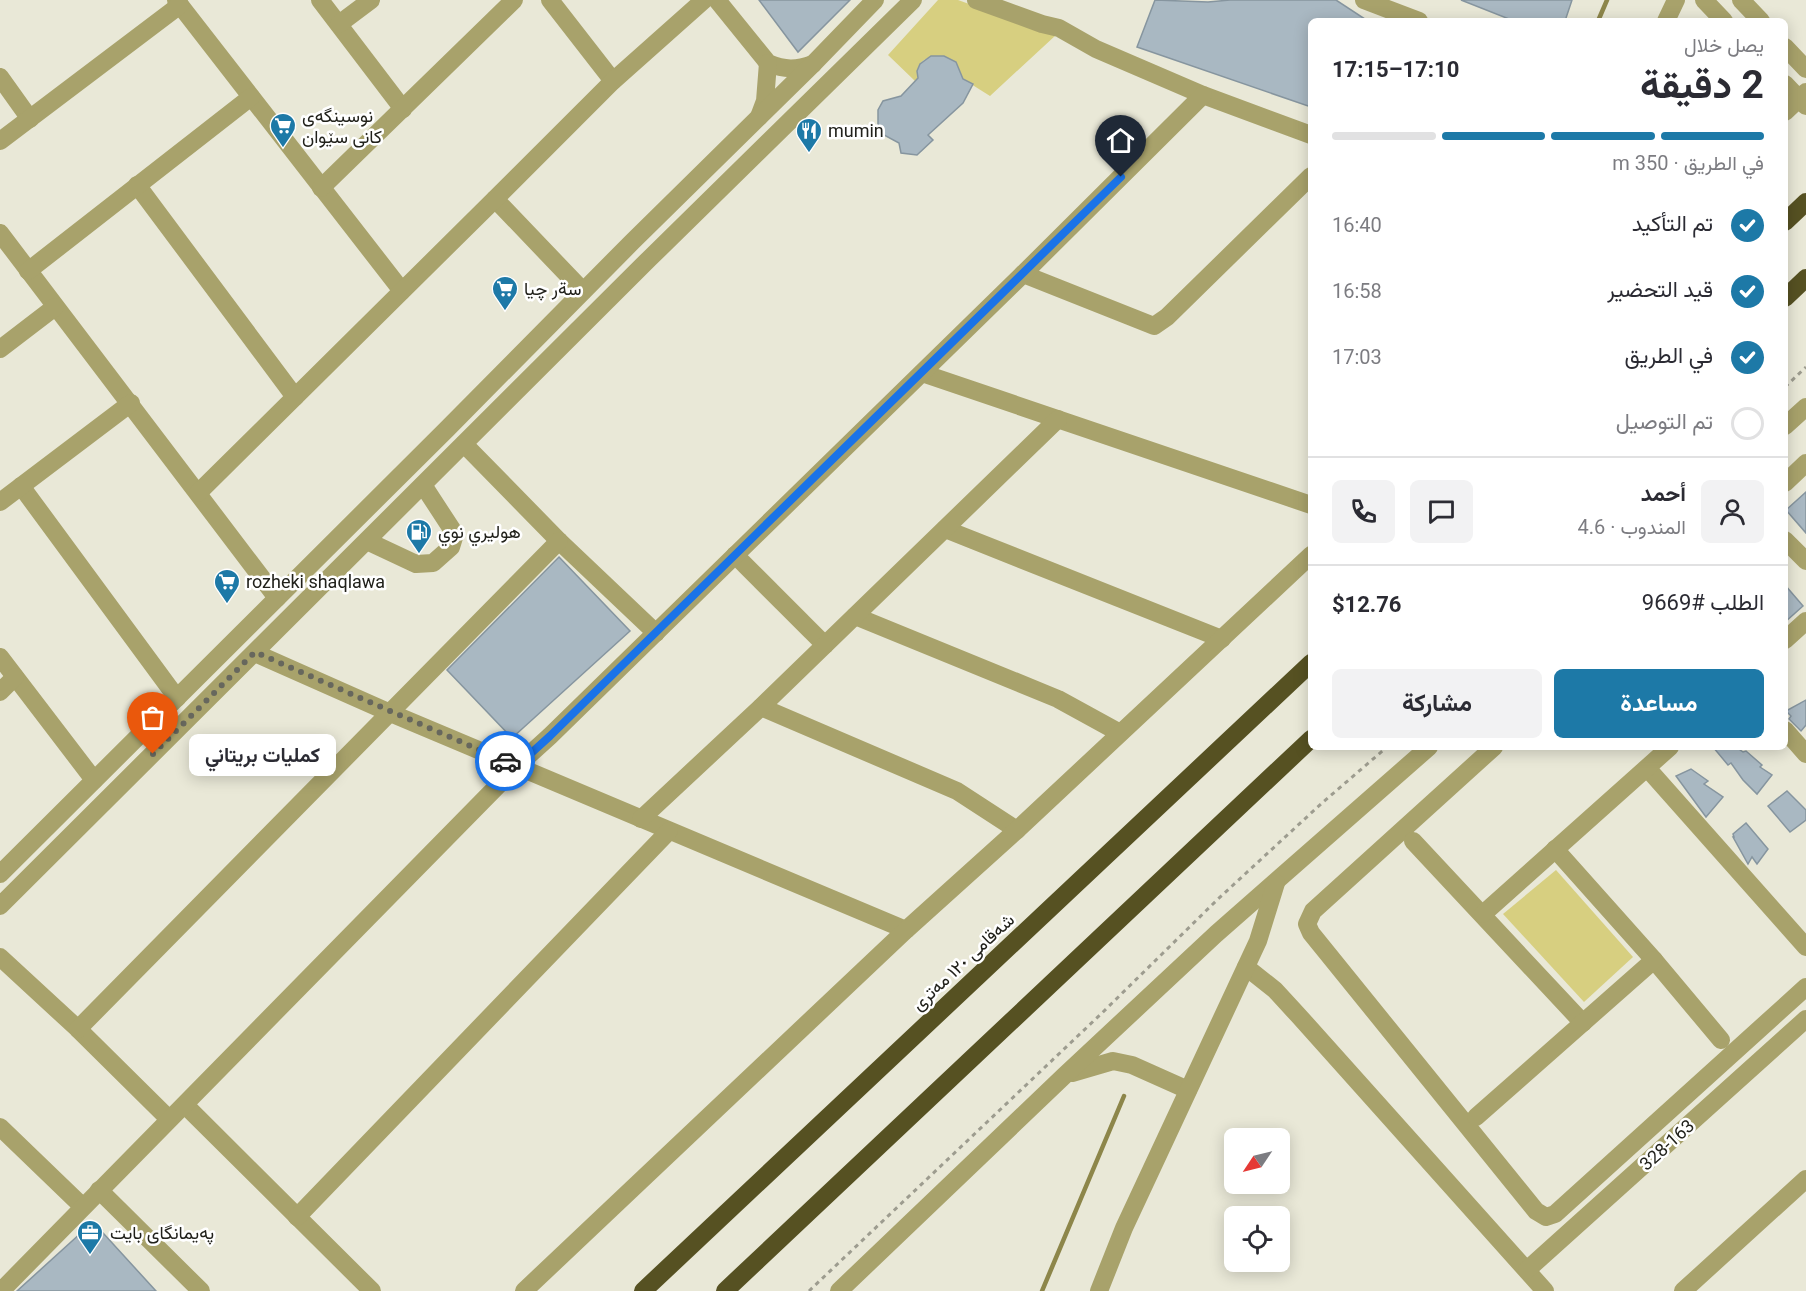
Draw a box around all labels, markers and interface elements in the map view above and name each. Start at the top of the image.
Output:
text: يصل خلال [1684,33,1764,57]
text: 17:10–17:15 [1332,57,1459,82]
text: 2 دقيقة [1640,62,1764,108]
place label: نوسینگەی کانی سێوان [302,105,382,148]
supermarket icon: نوسینگەی کانی سێوان [268,111,298,149]
pin [1095,115,1146,177]
restaurant icon: mumin [794,116,824,154]
place label: mumin [828,120,884,141]
icon: home [1104,124,1137,157]
text: في الطريق · 350 m [1612,151,1764,175]
icon: check [1731,209,1764,242]
text: تم التأكيد [1632,211,1713,236]
text: 16:40 [1332,213,1382,237]
supermarket icon: سةر چيا [490,274,520,312]
icon: check [1731,275,1764,308]
text: قيد التحضير [1607,277,1713,302]
place label: سةر چيا [524,278,581,301]
text: 16:58 [1332,279,1382,303]
icon: check [1731,341,1764,374]
text: في الطريق [1625,343,1713,368]
text: 17:03 [1332,345,1382,369]
text: تم التوصيل [1616,409,1713,434]
button: phone [1332,480,1395,543]
button: chat [1410,480,1473,543]
button: person [1701,480,1764,543]
text: أحمد [1641,481,1686,506]
text: المندوب · 4.6 [1577,515,1686,539]
fuel station icon: هوليري نوي [404,517,434,555]
place label: هوليري نوي [438,521,521,547]
supermarket icon: rozheki shaqlawa [212,567,242,605]
place label: rozheki shaqlawa [246,571,385,592]
text: الطلب #9669 [1642,590,1764,615]
text: $12.76 [1332,592,1402,617]
button: مشاركة [1332,669,1542,738]
button: مساعدة [1554,669,1764,738]
pin [127,692,178,754]
icon: bag [136,701,169,734]
courier [475,731,535,791]
callout: كمليات بريتاني [189,733,336,775]
text: كمليات بريتاني [205,743,320,767]
icon: car [489,745,522,778]
street label: شەقامی ١٢٠ مەتری [907,909,1019,1015]
street label: 328-163 [1635,1115,1698,1174]
north arrow [1224,1128,1290,1194]
map controls [1224,1128,1290,1272]
button: locate [1224,1206,1290,1272]
office icon: پەیمانگای بایت [75,1218,105,1256]
place label: پەیمانگای بایت [110,1222,214,1245]

